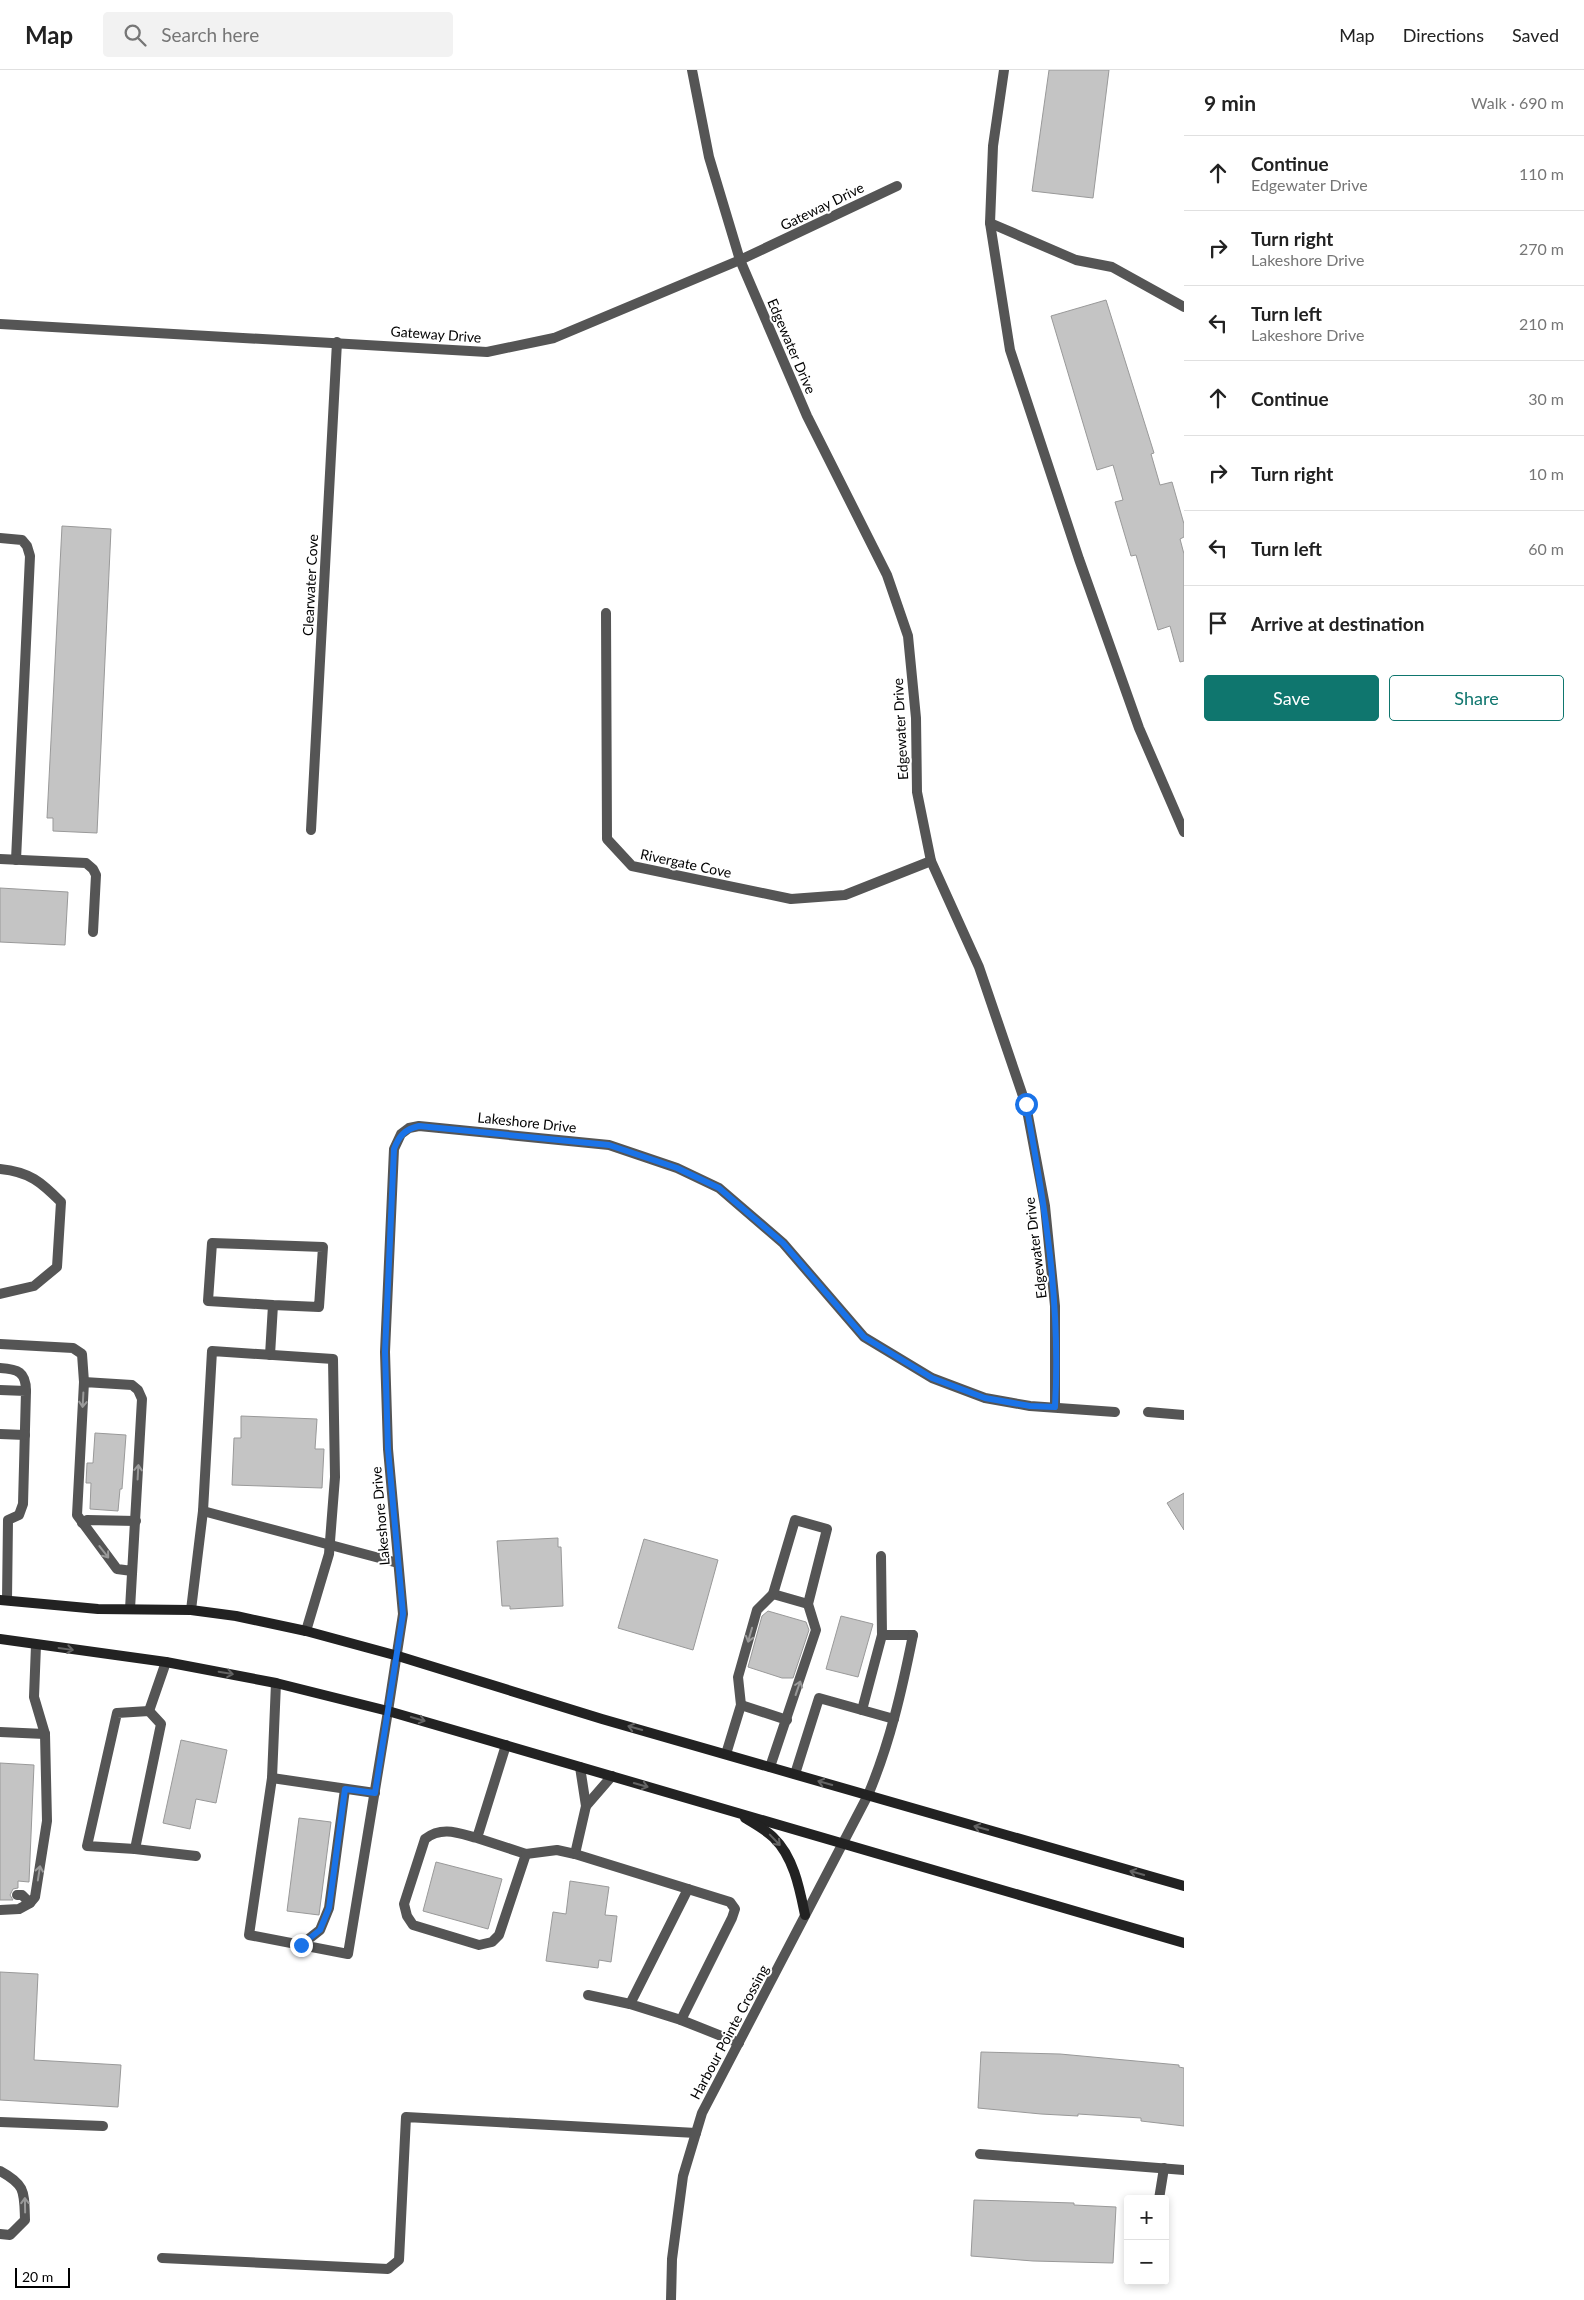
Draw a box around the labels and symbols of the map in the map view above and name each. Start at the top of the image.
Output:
street label: Gateway Drive [777,178,867,234]
street label: Edgewater Drive [764,296,820,396]
street label: Gateway Drive [390,322,482,346]
street label: Clearwater Cove [299,534,321,636]
street label: Edgewater Drive [889,678,911,780]
street label: Rivergate Cove [639,845,733,881]
route start [1015,1093,1038,1116]
street label: Lakeshore Drive [477,1108,577,1136]
street label: Edgewater Drive [1020,1196,1050,1300]
one-way arrow [79,1392,88,1408]
one-way arrow [134,1465,143,1481]
street label: Lakeshore Drive [367,1466,393,1566]
one-way arrow [99,1545,109,1559]
one-way arrow [745,1627,755,1643]
one-way arrow [57,1644,73,1654]
one-way arrow [218,1669,234,1679]
one-way arrow [794,1681,803,1696]
one-way arrow [410,1715,426,1725]
one-way arrow [627,1723,643,1733]
one-way arrow [817,1777,833,1787]
one-way arrow [633,1780,649,1790]
one-way arrow [973,1822,989,1832]
one-way arrow [769,1834,781,1847]
one-way arrow [34,1865,44,1881]
one-way arrow [1130,1867,1146,1877]
route end [290,1934,313,1957]
street label: Harbour Pointe Crossing [686,1962,772,2102]
one-way arrow [20,2197,30,2214]
scale bar [15,2265,70,2288]

